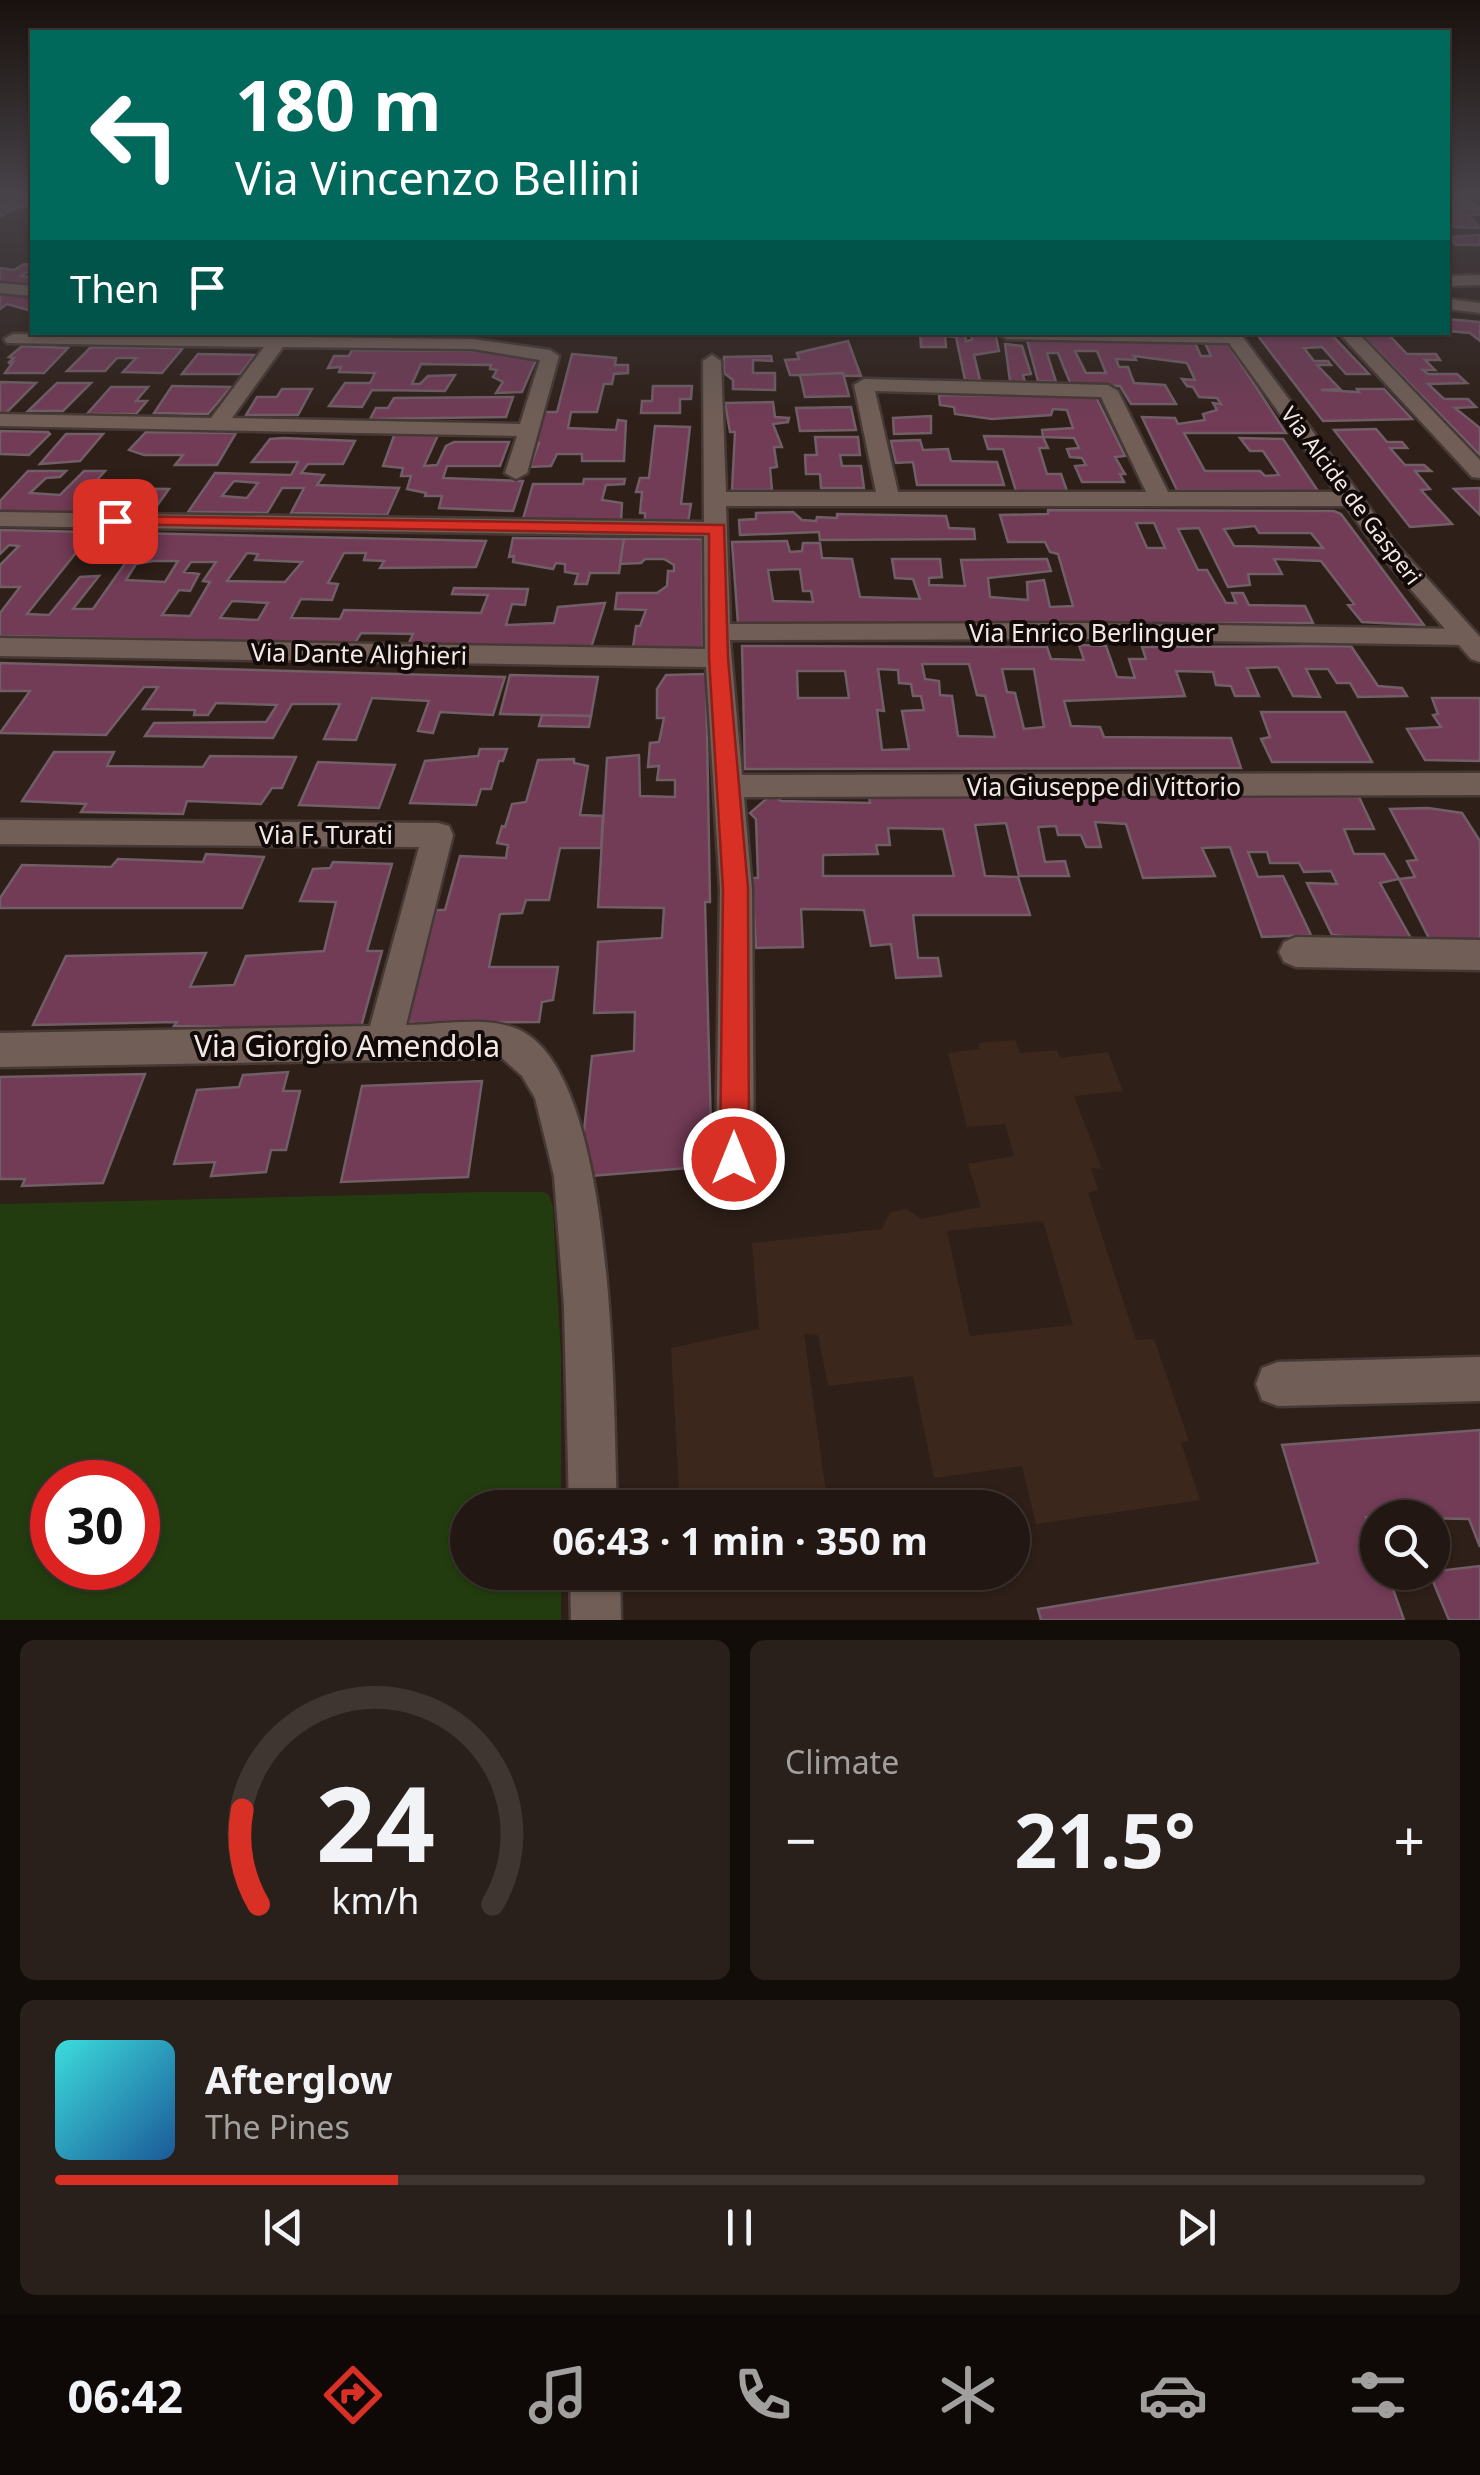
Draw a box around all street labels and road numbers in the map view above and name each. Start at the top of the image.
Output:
street label: Via Alcide de Gasperi [1275,400,1429,590]
street label: Via Enrico Berlinguer [969,615,1215,649]
street label: Via Dante Alighieri [251,634,467,672]
street label: Via Giuseppe di Vittorio [967,769,1241,803]
street label: Via F. Turati [259,817,393,851]
street label: Via Giorgio Amendola [194,1025,500,1066]

